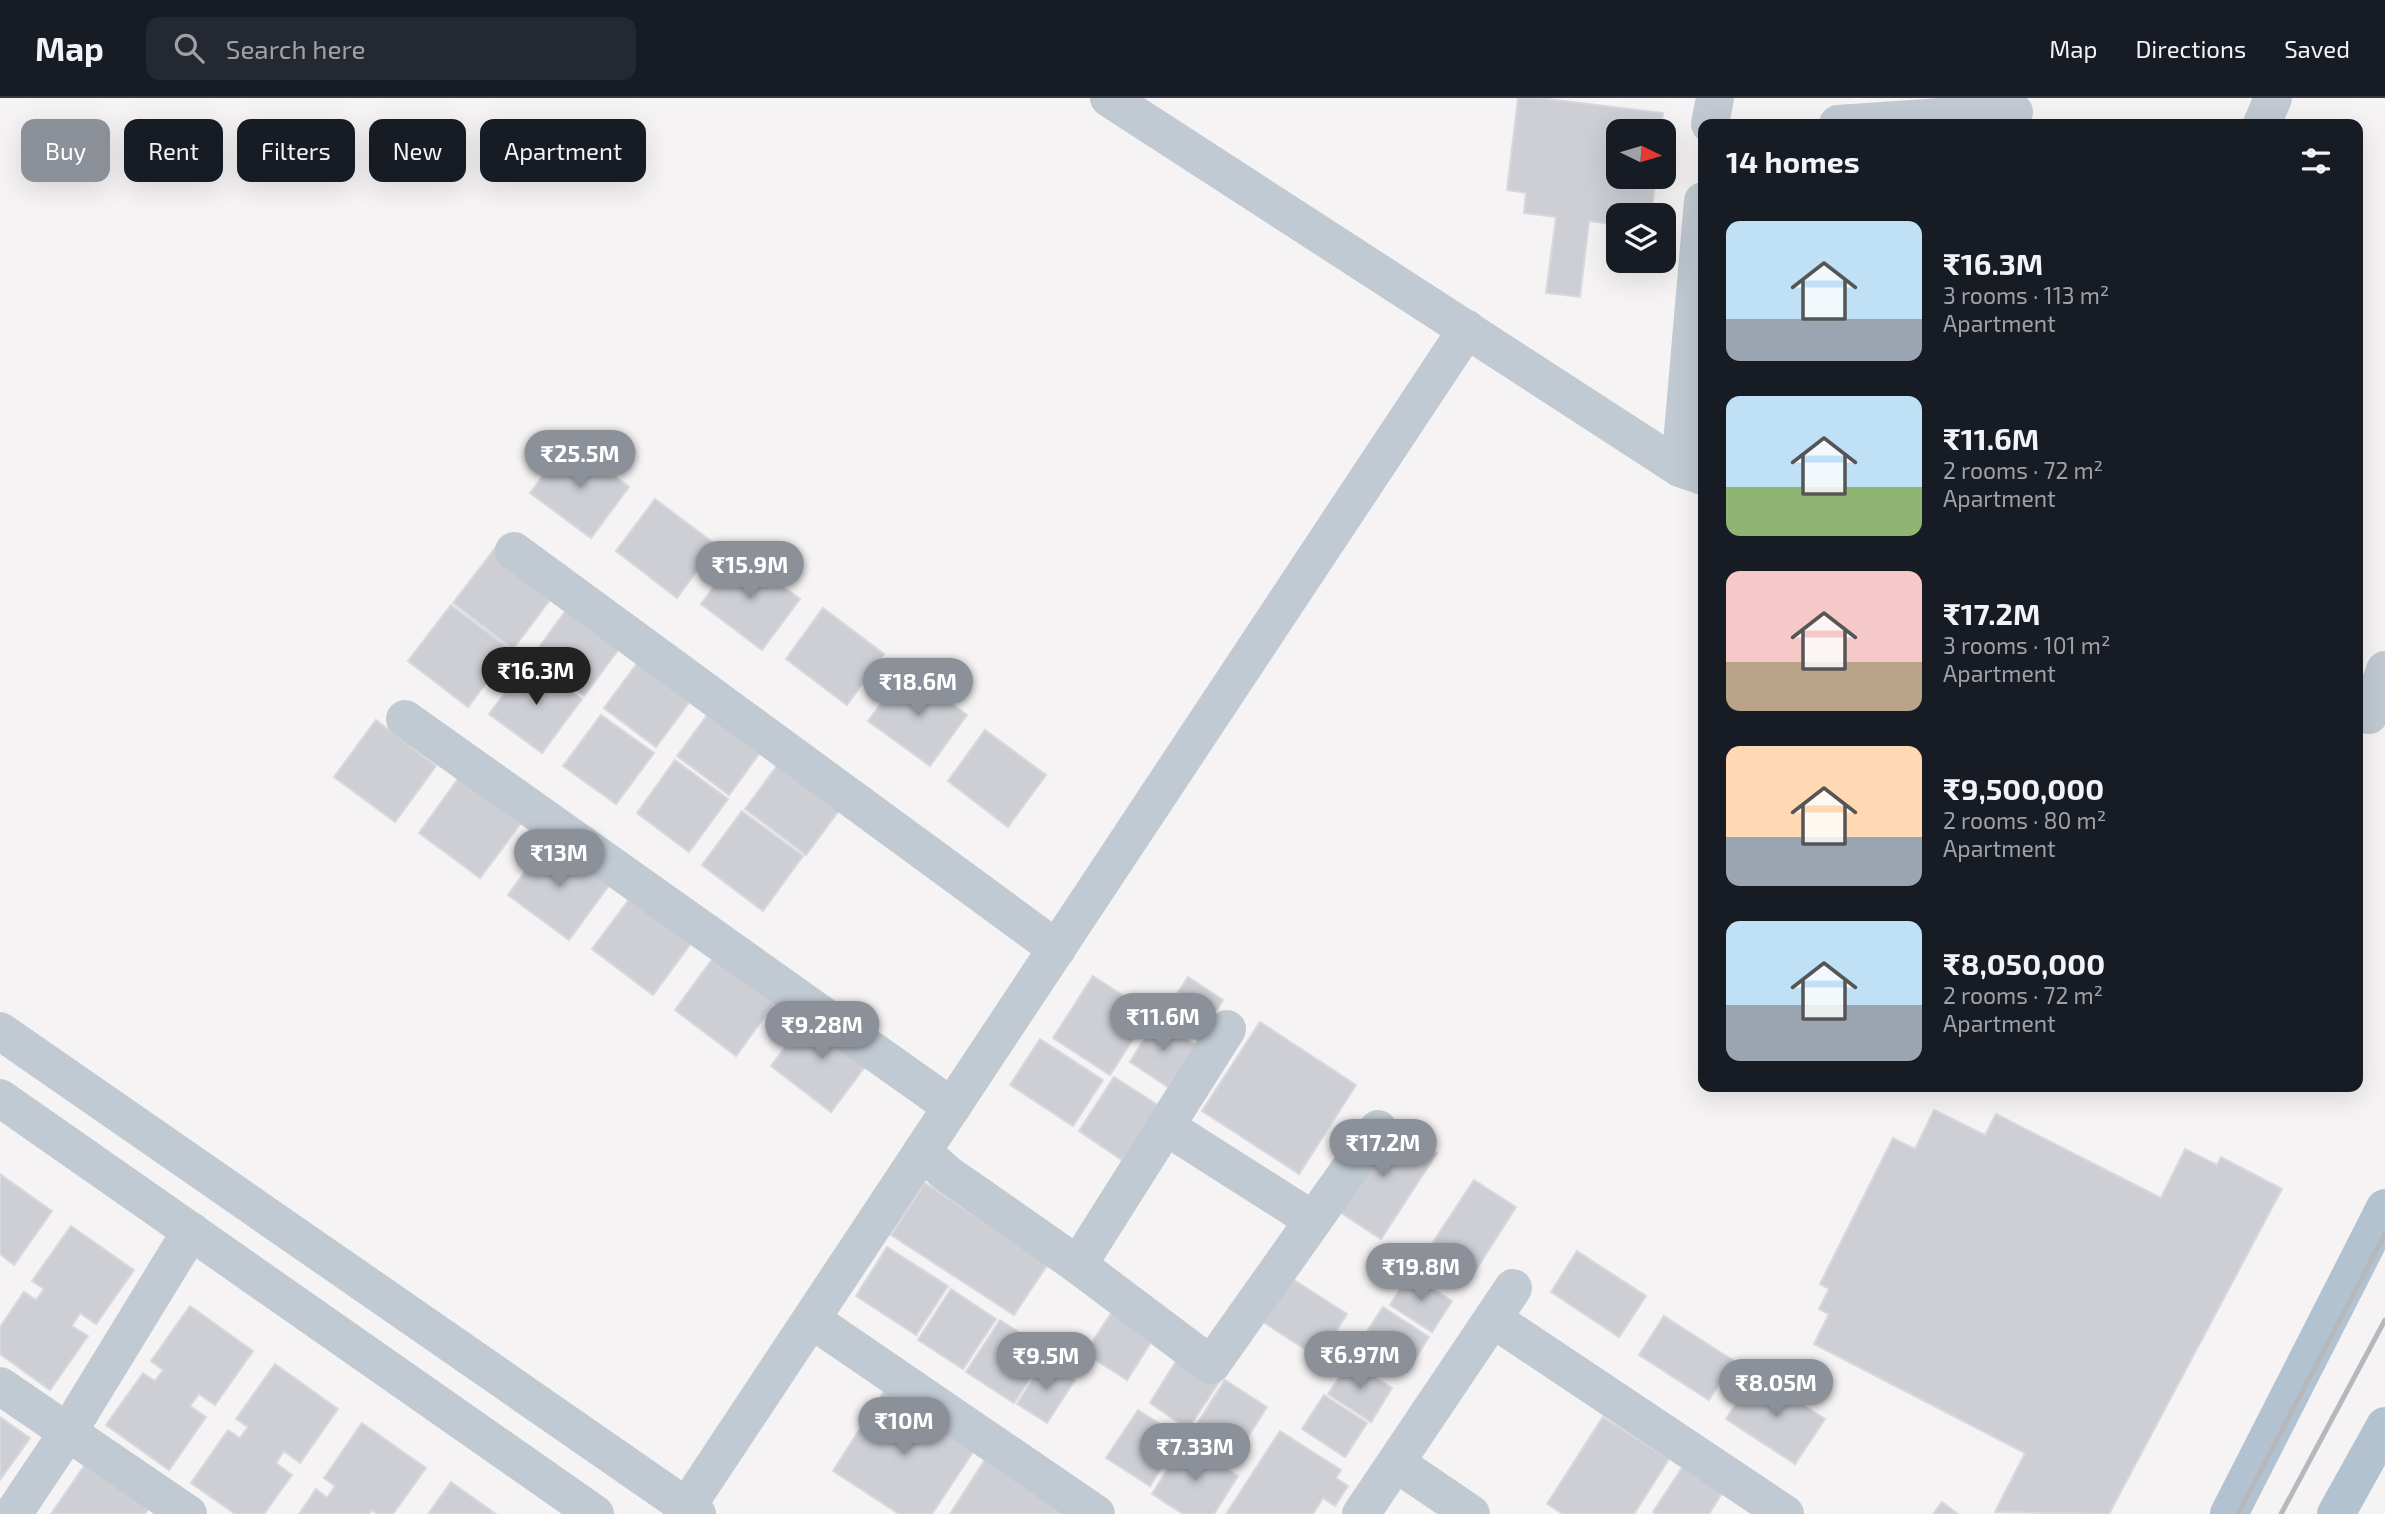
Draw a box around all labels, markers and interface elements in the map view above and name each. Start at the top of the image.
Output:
search box [146,17,636,80]
text: Map [35,28,104,68]
icon: search [170,29,208,67]
text: Search here [226,33,365,64]
text: Map [2049,34,2097,63]
text: Directions [2135,34,2246,63]
text: Saved [2284,34,2350,63]
chip: Buy [21,119,110,182]
chip: Rent [124,119,223,182]
chip: Filters [237,119,355,182]
chip: New [369,119,466,182]
chip: Apartment [480,119,646,182]
north arrow [1606,119,1676,189]
map controls [1606,119,1676,273]
icon: filters [2297,142,2335,180]
text: 14 homes [1726,143,1860,179]
button: layers [1606,203,1676,273]
text: ₹16.3M [1943,245,2043,281]
icon: home [1782,249,1866,333]
text: 3 rooms · 113 m² [1943,281,2109,309]
text: Apartment [1943,309,2056,337]
text: ₹11.6M [1943,420,2039,456]
icon: home [1782,424,1866,508]
pin: ₹25.5M [523,430,637,490]
text: ₹25.5M [540,439,620,467]
text: 2 rooms · 72 m² [1943,456,2103,484]
text: Apartment [1943,484,2056,512]
pin: ₹15.9M [693,542,807,601]
text: ₹15.9M [712,550,788,578]
text: ₹17.2M [1943,595,2041,631]
icon: home [1782,599,1866,683]
text: 3 rooms · 101 m² [1943,631,2110,659]
pin: ₹16.3M [479,648,593,707]
text: ₹16.3M [498,656,574,684]
pin: ₹18.6M [861,658,975,718]
text: Apartment [1943,659,2056,687]
text: ₹18.6M [879,667,957,695]
text: ₹9,500,000 [1943,770,2104,806]
icon: home [1782,774,1866,858]
text: 2 rooms · 80 m² [1943,806,2106,834]
pin: ₹13M [518,830,600,889]
text: Apartment [1943,834,2056,862]
text: ₹13M [530,838,588,866]
text: ₹8,050,000 [1943,945,2105,981]
icon: home [1782,949,1866,1033]
text: 2 rooms · 72 m² [1943,981,2103,1009]
pin: ₹11.6M [1106,993,1220,1053]
pin: ₹9.28M [765,1002,879,1061]
text: ₹11.6M [1126,1002,1200,1030]
text: Apartment [1943,1009,2056,1037]
text: ₹9.28M [781,1010,863,1038]
pin: ₹17.2M [1326,1119,1440,1179]
text: ₹17.2M [1346,1128,1420,1156]
pin: ₹19.8M [1364,1244,1478,1303]
text: ₹19.8M [1382,1252,1460,1280]
pin: ₹9.5M [997,1332,1095,1392]
pin: ₹6.97M [1303,1332,1417,1391]
text: ₹6.97M [1320,1340,1400,1368]
text: ₹9.5M [1013,1341,1079,1369]
pin: ₹8.05M [1719,1360,1833,1419]
text: ₹8.05M [1735,1368,1817,1396]
pin: ₹10M [863,1398,945,1457]
text: ₹10M [874,1406,934,1434]
pin: ₹7.33M [1138,1424,1252,1483]
text: ₹7.33M [1156,1432,1234,1460]

